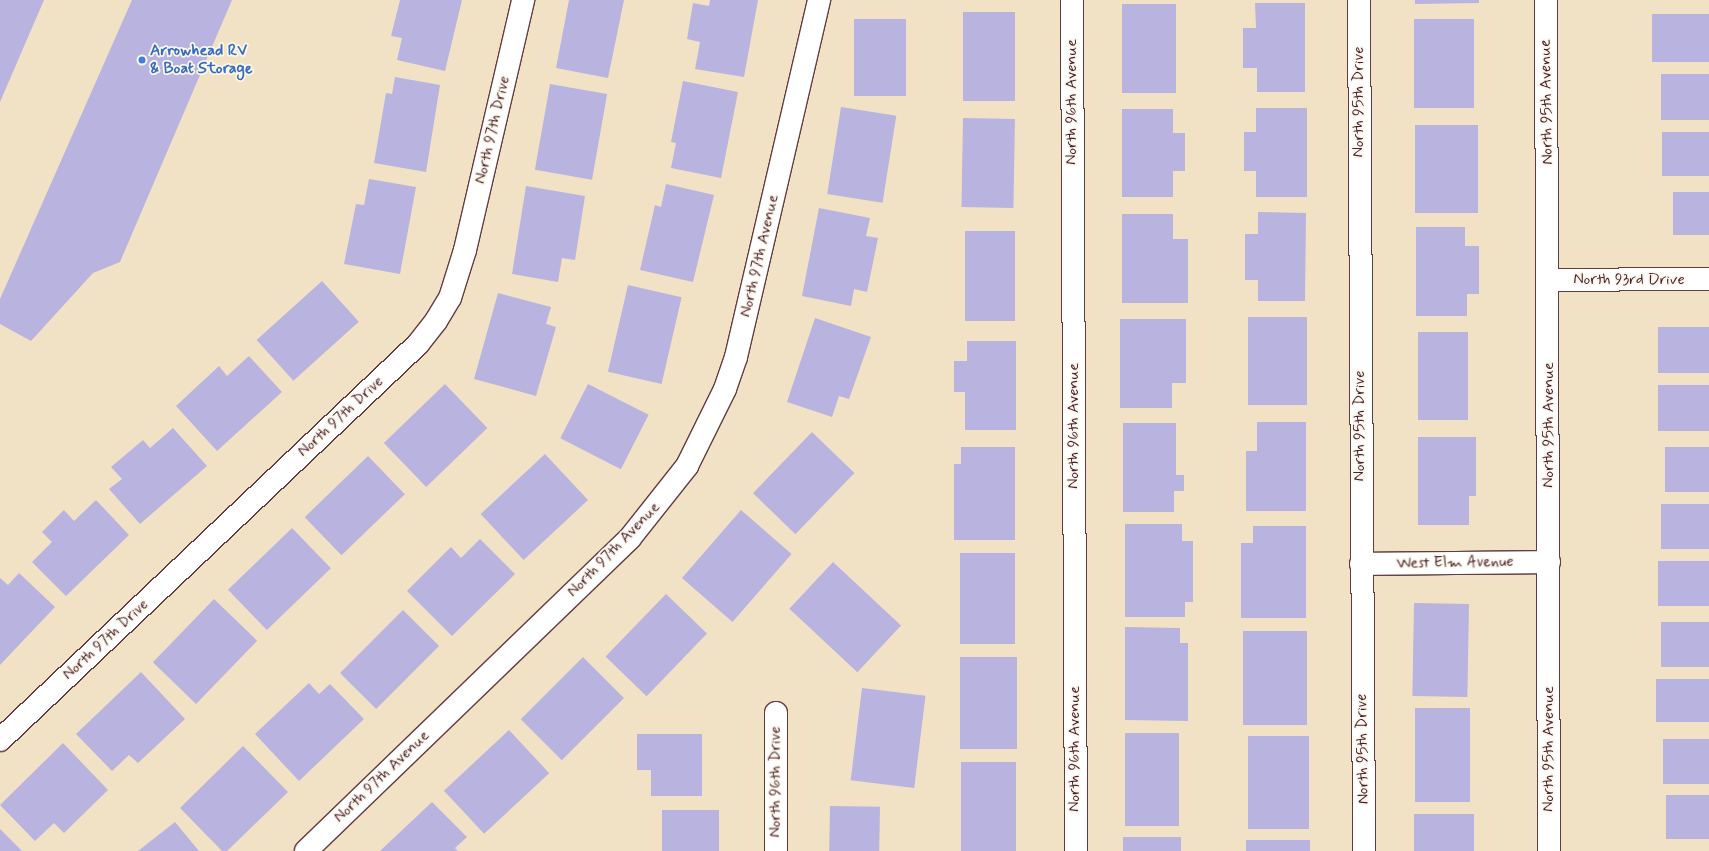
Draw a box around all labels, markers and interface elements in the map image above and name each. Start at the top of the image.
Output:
street label: North 96th Avenue [1062,39,1082,165]
street label: North 95th Avenue [1536,39,1558,165]
place label: Arrowhead RV & Boat Storage [150,41,248,79]
street label: North 95th Drive [1349,47,1369,157]
marker: Arrowhead RV & Boat Storage [137,55,147,65]
street label: North 97th Drive [471,74,515,186]
street label: North 97th Avenue [737,193,783,319]
street label: North 93rd Drive [1574,270,1684,290]
street label: North 95th Avenue [1539,362,1559,488]
street label: North 96th Avenue [1064,363,1084,489]
street label: North 95th Drive [1350,371,1370,481]
street label: North 97th Drive [294,372,388,462]
street label: North 97th Avenue [564,498,664,602]
street label: West Elm Avenue [1395,552,1515,574]
street label: North 97th Drive [59,595,153,685]
street label: North 96th Avenue [1065,686,1085,812]
street label: North 95th Avenue [1539,686,1559,812]
street label: North 95th Drive [1352,693,1374,805]
street label: North 96th Drive [766,726,786,838]
street label: North 97th Avenue [330,727,434,827]

